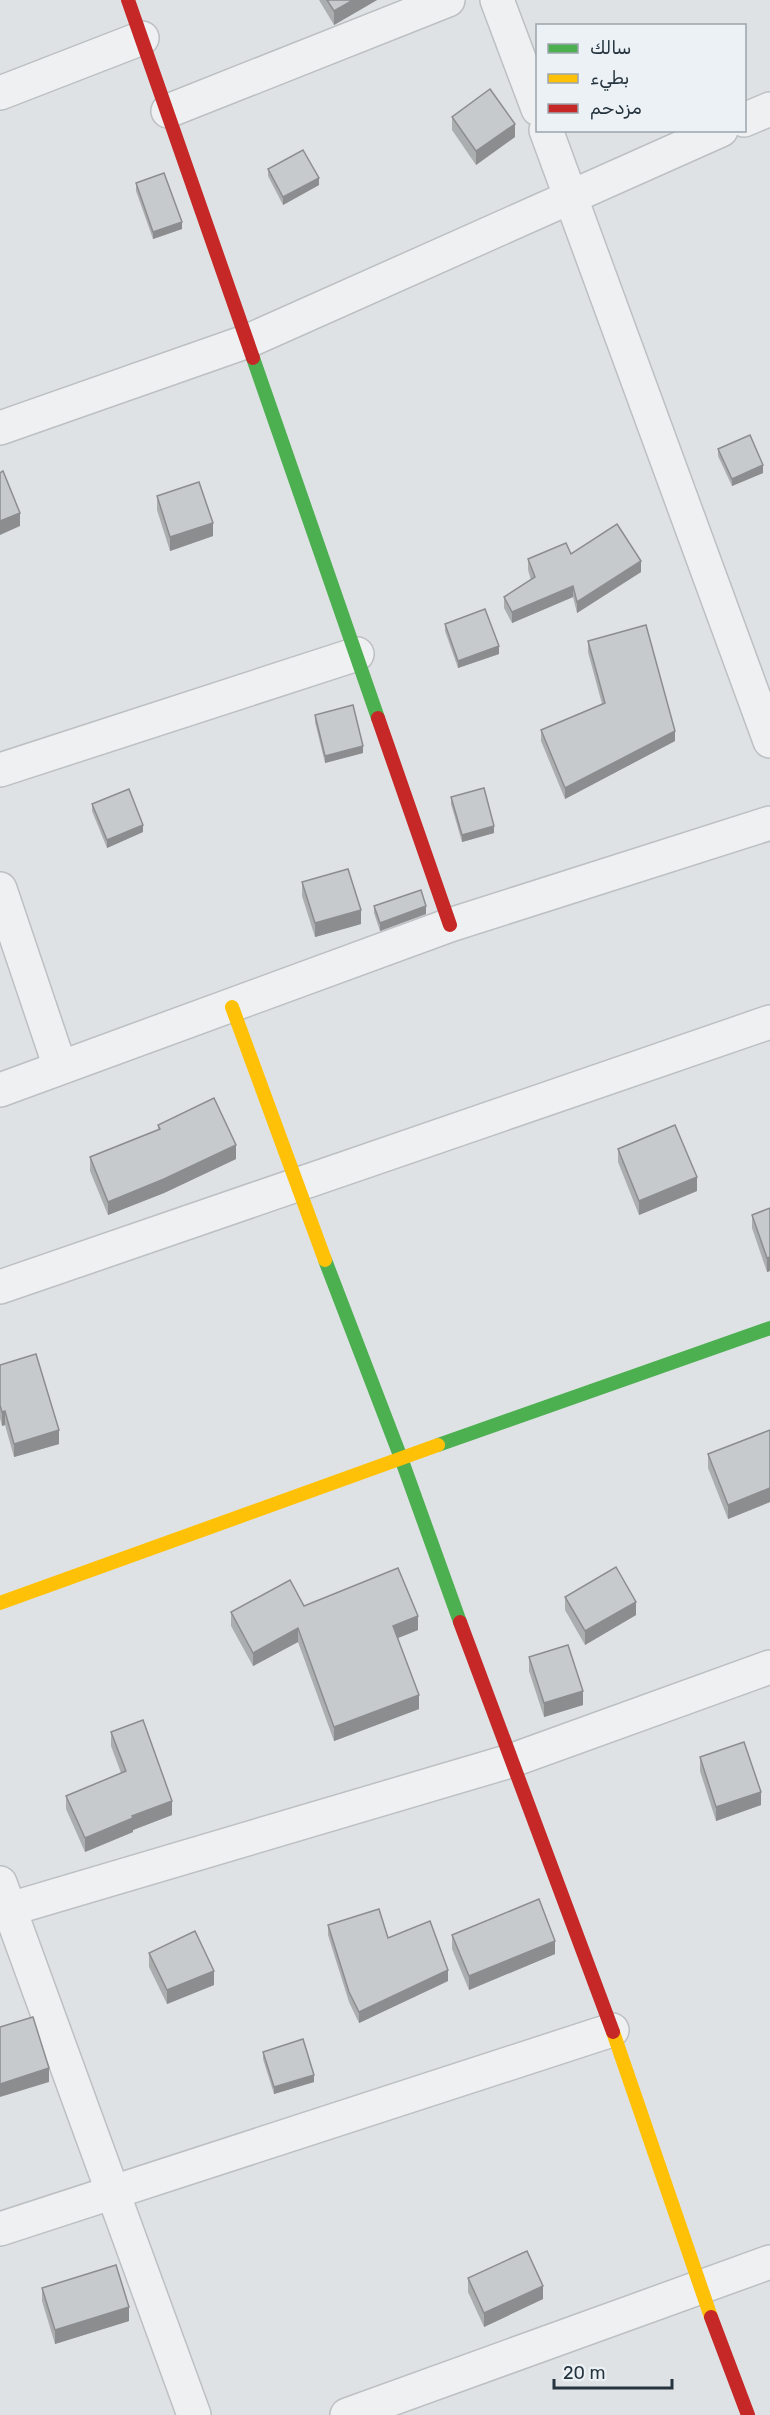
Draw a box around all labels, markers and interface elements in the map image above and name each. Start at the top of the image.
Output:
legend [536,24,746,132]
text: سالك [590,37,631,59]
text: بطيء [590,67,629,91]
text: مزدحم [590,97,642,120]
scale bar [554,2352,672,2390]
text: 20 m [563,2362,605,2384]

